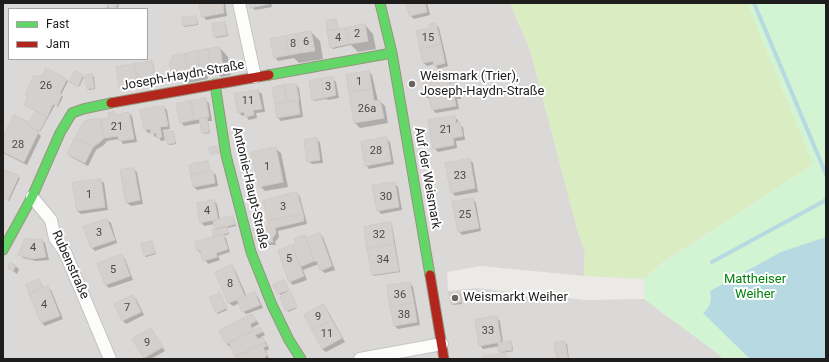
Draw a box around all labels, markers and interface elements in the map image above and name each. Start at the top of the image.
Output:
legend [8,8,148,60]
text: Fast [46,17,69,31]
house number: 2 [354,27,360,41]
house number: 4 [335,31,341,45]
house number: 15 [422,31,434,45]
house number: 6 [303,35,309,49]
text: Jam [46,37,70,51]
house number: 8 [290,37,296,51]
street label: Joseph-Haydn-Straße [120,58,246,94]
place label: Weismark (Trier), Joseph-Haydn-Straße [420,69,544,100]
house number: 1 [356,75,362,89]
house number: 26 [40,79,52,93]
marker: Weismark (Trier), Joseph-Haydn-Straße [407,79,417,89]
house number: 3 [325,80,331,94]
house number: 11 [242,94,254,108]
house number: 26a [358,102,376,116]
house number: 21 [111,120,123,134]
house number: 21 [440,123,452,137]
street label: Antonie-Haupt-Straße [228,126,272,250]
street label: Auf der Weismark [410,126,444,230]
house number: 28 [12,138,24,152]
house number: 28 [370,144,382,158]
house number: 1 [264,160,270,174]
house number: 23 [454,169,466,183]
house number: 1 [86,188,92,202]
house number: 30 [380,190,392,204]
house number: 3 [280,200,286,214]
house number: 4 [204,204,210,218]
house number: 25 [459,208,471,222]
house number: 3 [96,226,102,240]
street label: Rubenstraße [48,228,92,302]
house number: 32 [373,228,385,242]
house number: 4 [30,241,36,255]
house number: 5 [286,252,292,266]
house number: 34 [377,253,389,267]
house number: 5 [110,263,116,277]
park label: Mattheiser Weiher [724,272,786,303]
house number: 8 [227,277,233,291]
house number: 36 [394,288,406,302]
place label: Weismarkt Weiher [463,290,568,306]
marker: Weismarkt Weiher [450,293,460,303]
house number: 4 [41,298,47,312]
house number: 7 [124,301,130,315]
house number: 38 [398,308,410,322]
house number: 9 [315,310,321,324]
house number: 33 [482,324,494,338]
house number: 11 [321,327,333,341]
house number: 9 [144,336,150,350]

